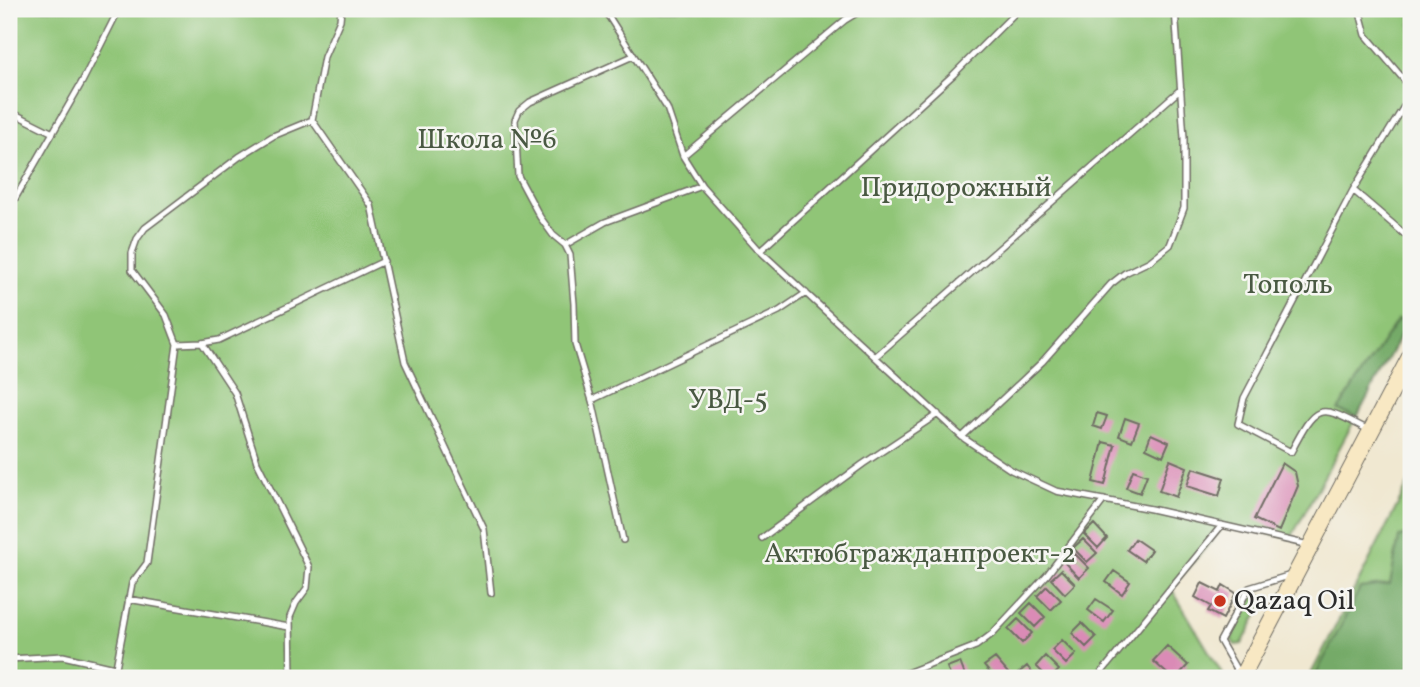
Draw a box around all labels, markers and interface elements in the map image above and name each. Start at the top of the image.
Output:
park label: Школа №6 [417,121,557,160]
park label: Придорожный [860,169,1052,208]
park label: Тополь [1243,266,1333,305]
park label: УВД-5 [688,381,768,420]
park label: Актюбгражданпроект-2 [764,535,1076,574]
place label: Qazaq Oil [1234,582,1355,621]
marker: Qazaq Oil [1212,593,1228,609]

